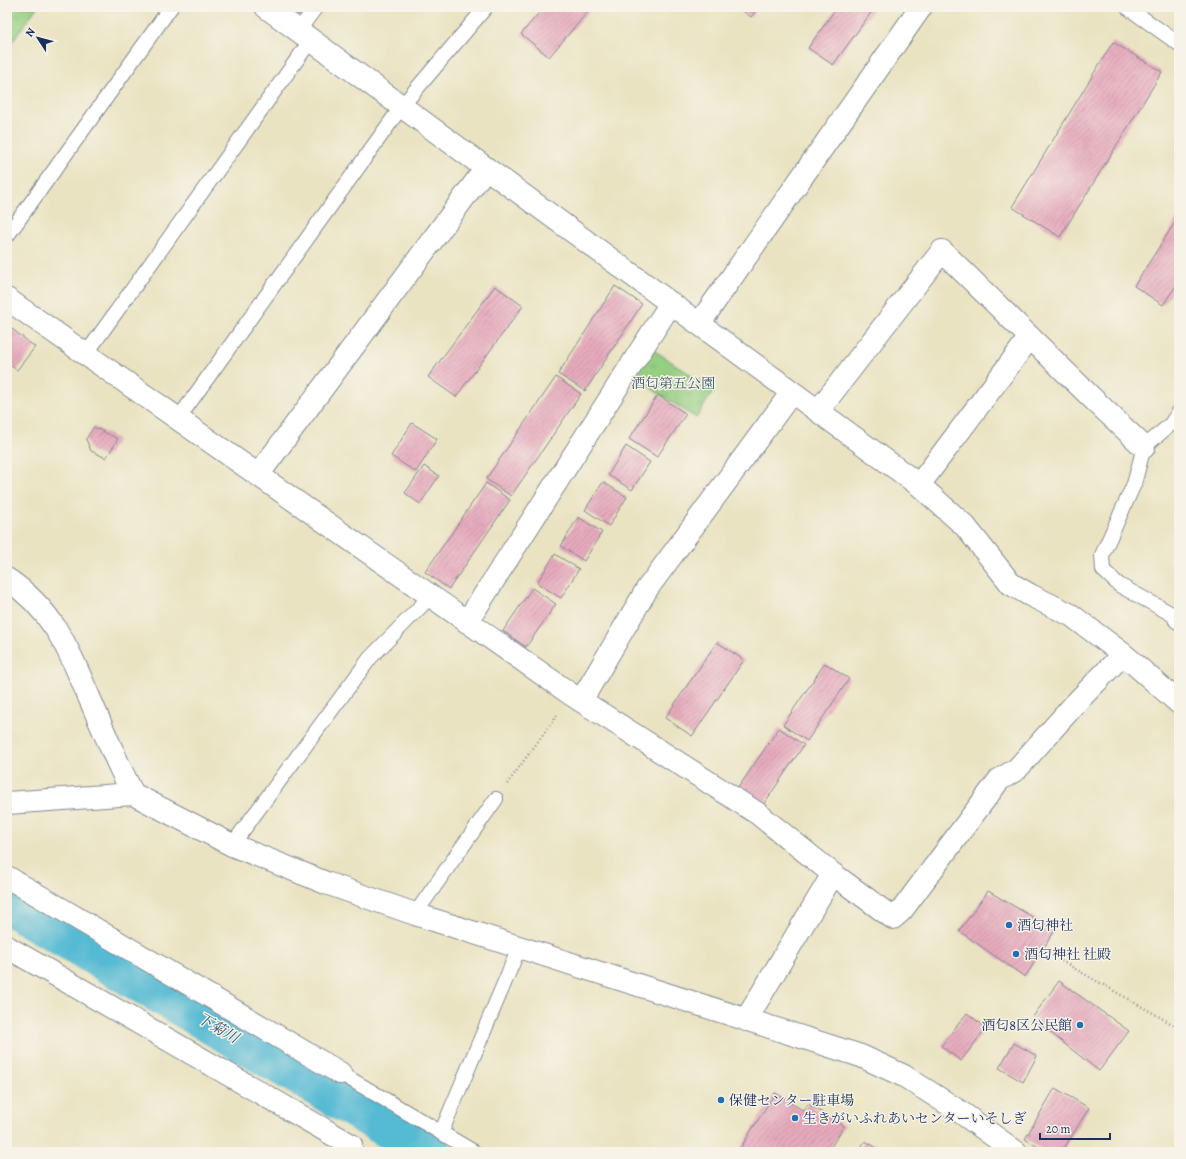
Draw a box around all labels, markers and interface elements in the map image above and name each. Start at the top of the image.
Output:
north arrow [18,18,58,58]
text: N [22,25,39,40]
park label: 酒匂第五公園 [631,374,715,393]
place label: 酒匂神社 [1017,916,1073,935]
marker: 酒匂神社 [1004,920,1014,930]
place label: 酒匂神社 社殿 [1024,945,1111,964]
marker: 酒匂神社 社殿 [1011,949,1021,959]
water label: 下菊川 [194,1008,244,1049]
place label: 酒匂8区公民館 [981,1016,1072,1035]
marker: 酒匂8区公民館 [1075,1020,1085,1030]
place label: 保健センター駐車場 [729,1091,854,1110]
marker: 保健センター駐車場 [716,1095,726,1105]
place label: 生きがいふれあいセンターいそしぎ [803,1109,1026,1128]
marker: 生きがいふれあいセンターいそしぎ [790,1113,800,1123]
scale bar [1040,1115,1110,1141]
text: 20 m [1046,1121,1070,1137]

